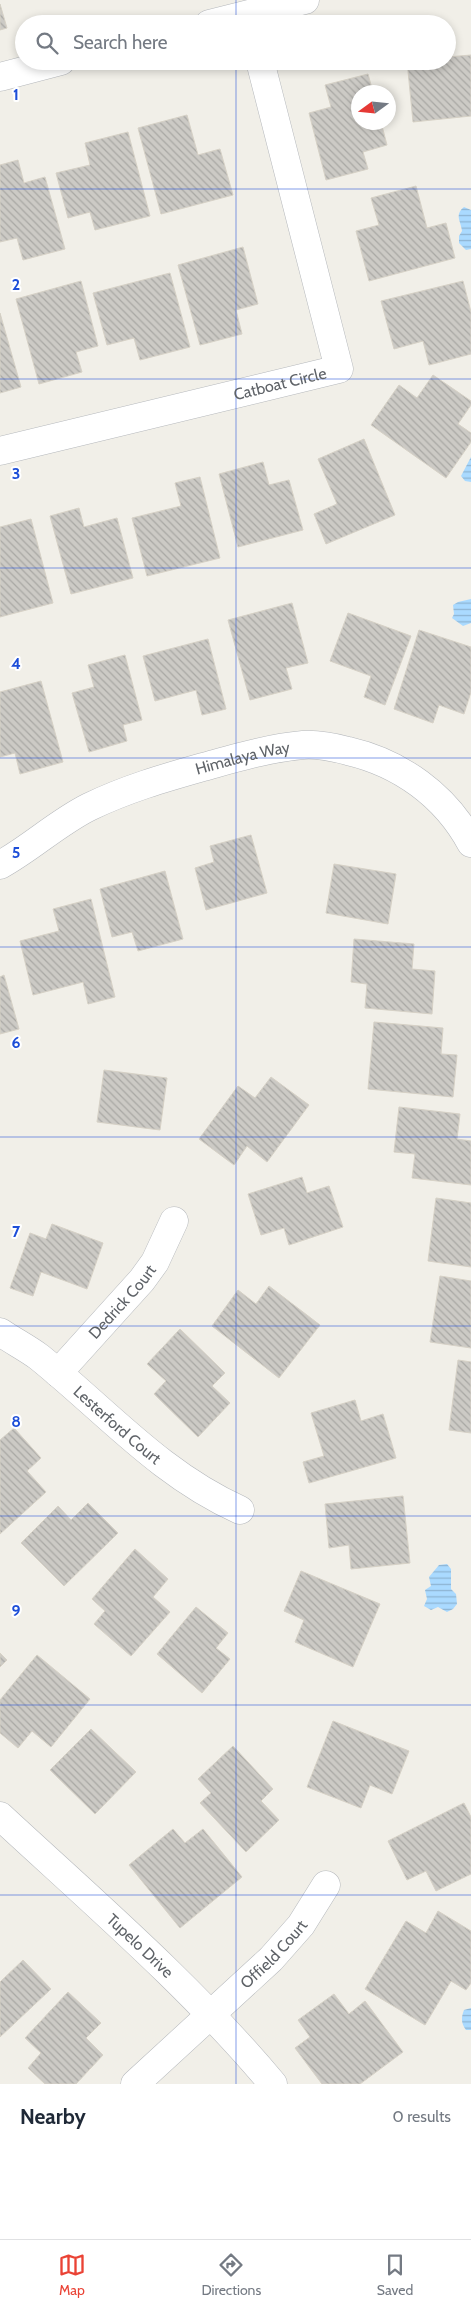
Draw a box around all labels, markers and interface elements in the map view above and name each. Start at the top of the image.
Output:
search box [15,15,456,70]
icon: search [33,29,61,57]
text: Search here [73,31,167,54]
text: 1 [13,85,19,104]
north arrow [351,85,396,130]
text: 2 [12,275,20,294]
street label: Catboat Circle [232,363,328,404]
text: 3 [12,464,20,483]
text: 4 [11,654,21,673]
street label: Himalaya Way [193,737,291,778]
text: 5 [12,843,20,862]
text: 6 [12,1033,21,1052]
text: 7 [12,1222,21,1241]
street label: Dedrick Court [84,1260,160,1342]
street label: Lesterford Court [70,1381,166,1468]
text: 8 [11,1412,21,1431]
text: 9 [12,1601,21,1620]
street label: Tupelo Drive [103,1909,178,1982]
street label: Offield Court [236,1916,311,1992]
text: Nearby [20,2104,86,2129]
text: 0 results [392,2107,451,2126]
tab: Map [58,2251,86,2299]
tab: Directions [201,2251,261,2299]
tab: Saved [377,2251,413,2299]

